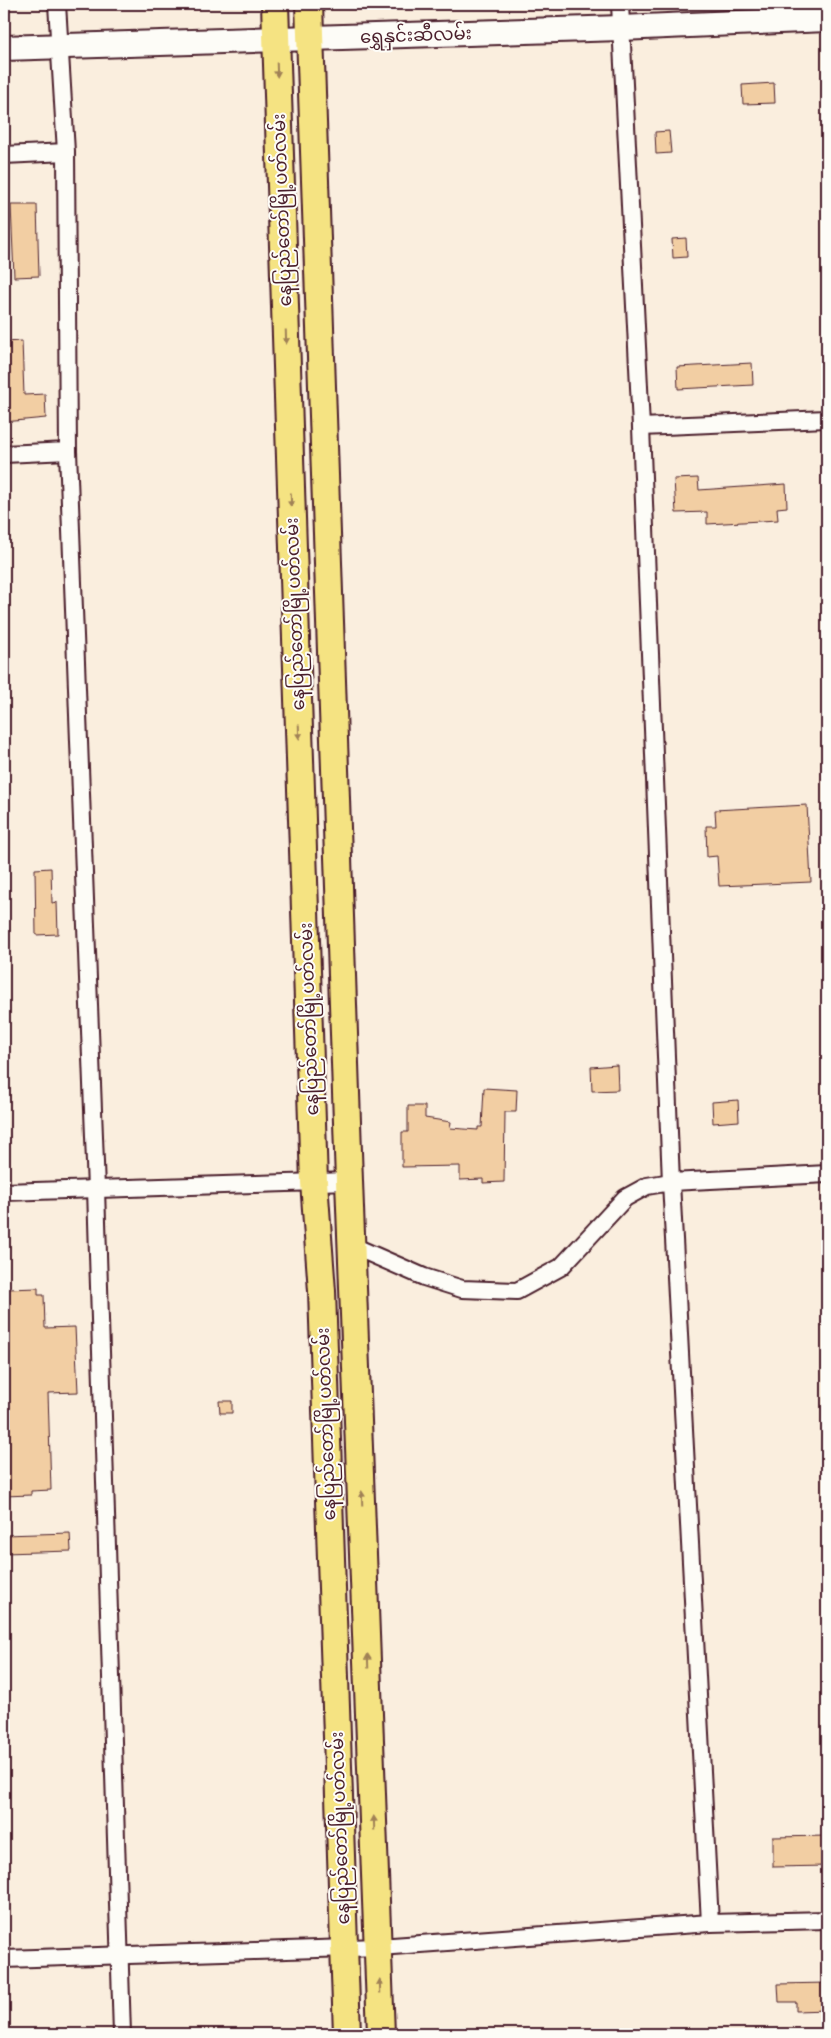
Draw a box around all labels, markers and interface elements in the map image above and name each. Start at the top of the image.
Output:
street label: ရွှေနှင်းဆီလမ်း [360,19,472,52]
one-way arrow [273,62,281,78]
street label: နေပြည်တော်မြို့ပတ်လမ်း [265,113,300,307]
one-way arrow [282,330,290,346]
one-way arrow [288,492,296,508]
street label: နေပြည်တော်မြို့ပတ်လမ်း [278,517,313,711]
one-way arrow [296,724,304,740]
street label: နေပြည်တော်မြို့ပတ်လမ်း [292,922,327,1116]
street label: နေပြည်တော်မြို့ပတ်လမ်း [309,1327,344,1521]
one-way arrow [358,1490,366,1506]
one-way arrow [364,1652,372,1668]
street label: နေပြည်တော်မြို့ပတ်လမ်း [323,1731,358,1925]
one-way arrow [370,1815,378,1831]
one-way arrow [376,1977,384,1993]

